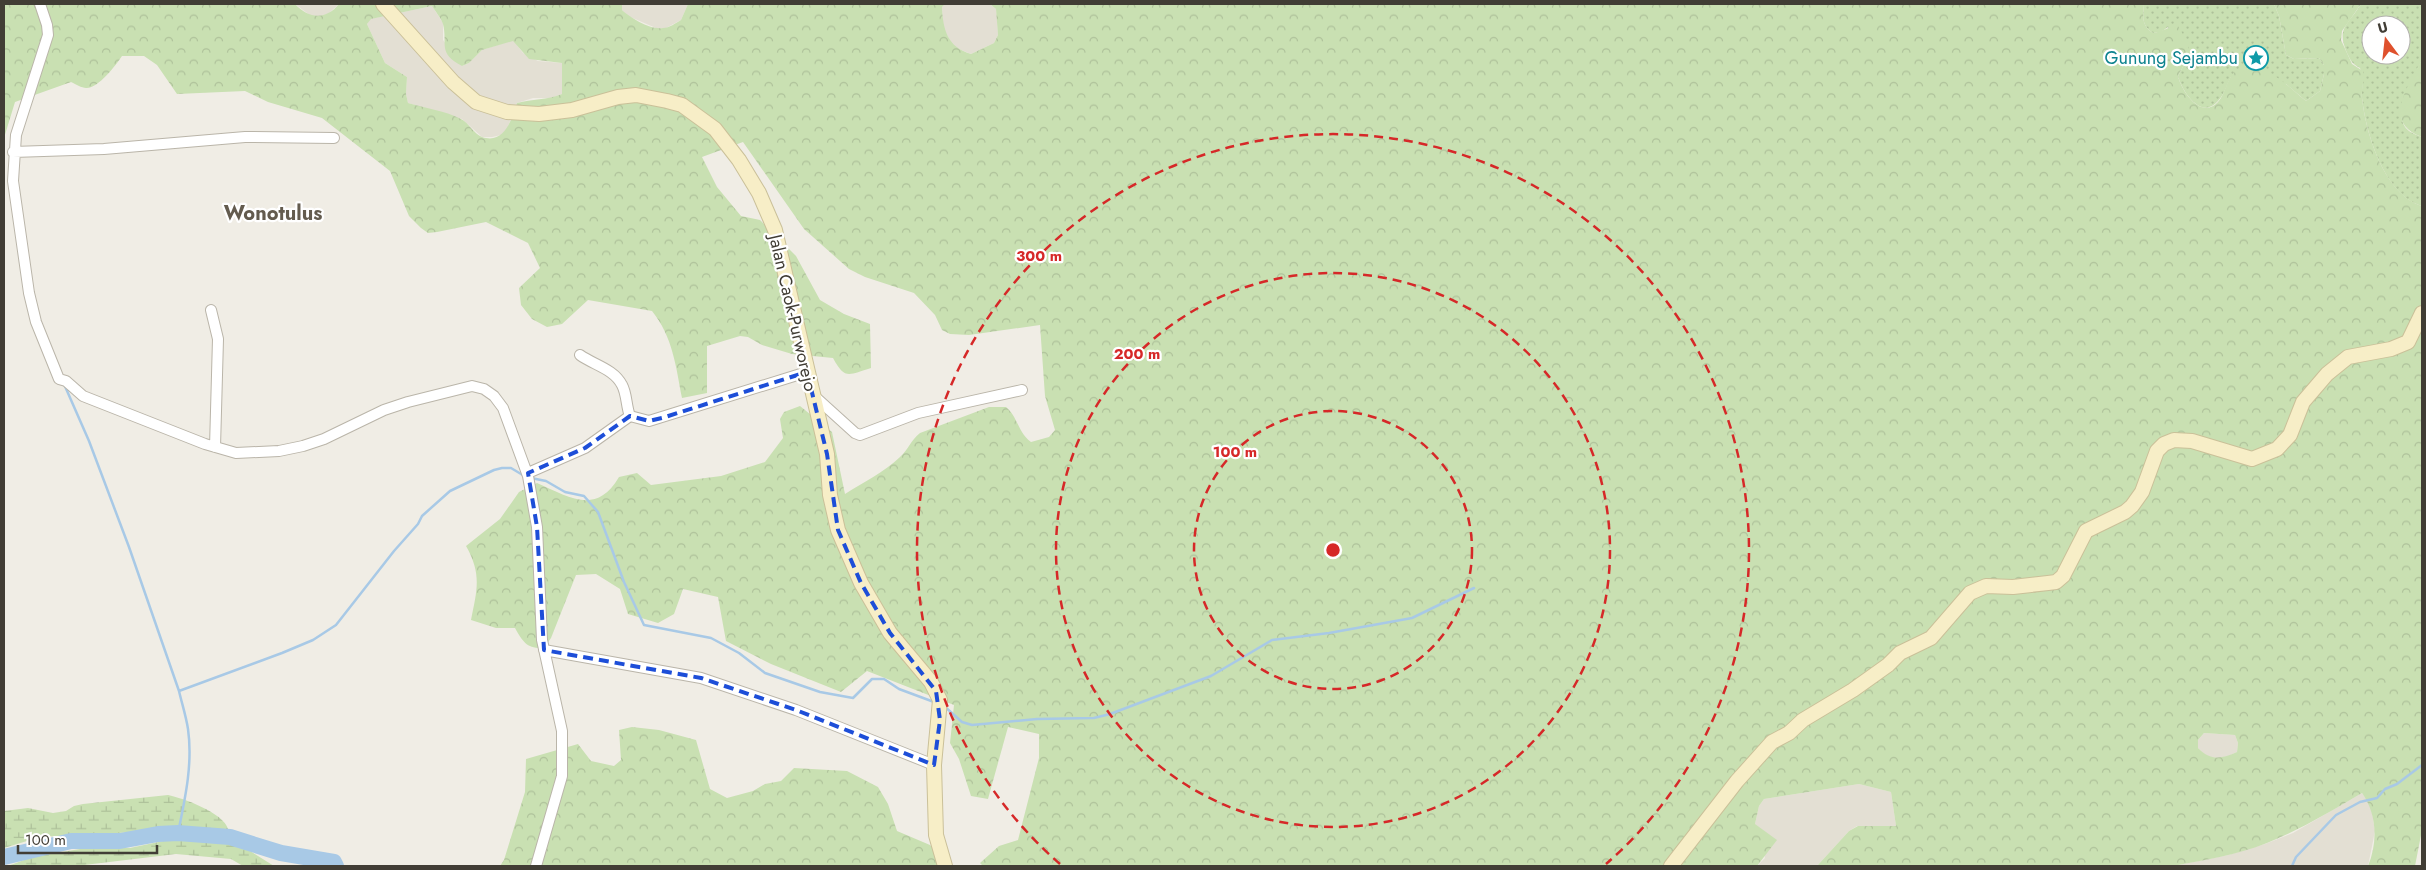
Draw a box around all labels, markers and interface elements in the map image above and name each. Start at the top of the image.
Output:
north arrow [2361,15,2411,65]
text: U [2375,17,2390,38]
place label: Gunung Sejambu [2105,45,2238,71]
place icon: Gunung Sejambu [2243,45,2269,71]
district label: Wonotulus [224,199,322,228]
street label: Jalan Caok-Purworejo [762,230,824,394]
text: 300 m [1016,245,1062,267]
text: 200 m [1114,343,1160,365]
text: 100 m [1213,441,1257,463]
centre of rings [1324,541,1342,559]
scale bar [18,822,156,854]
text: 100 m [25,829,66,851]

